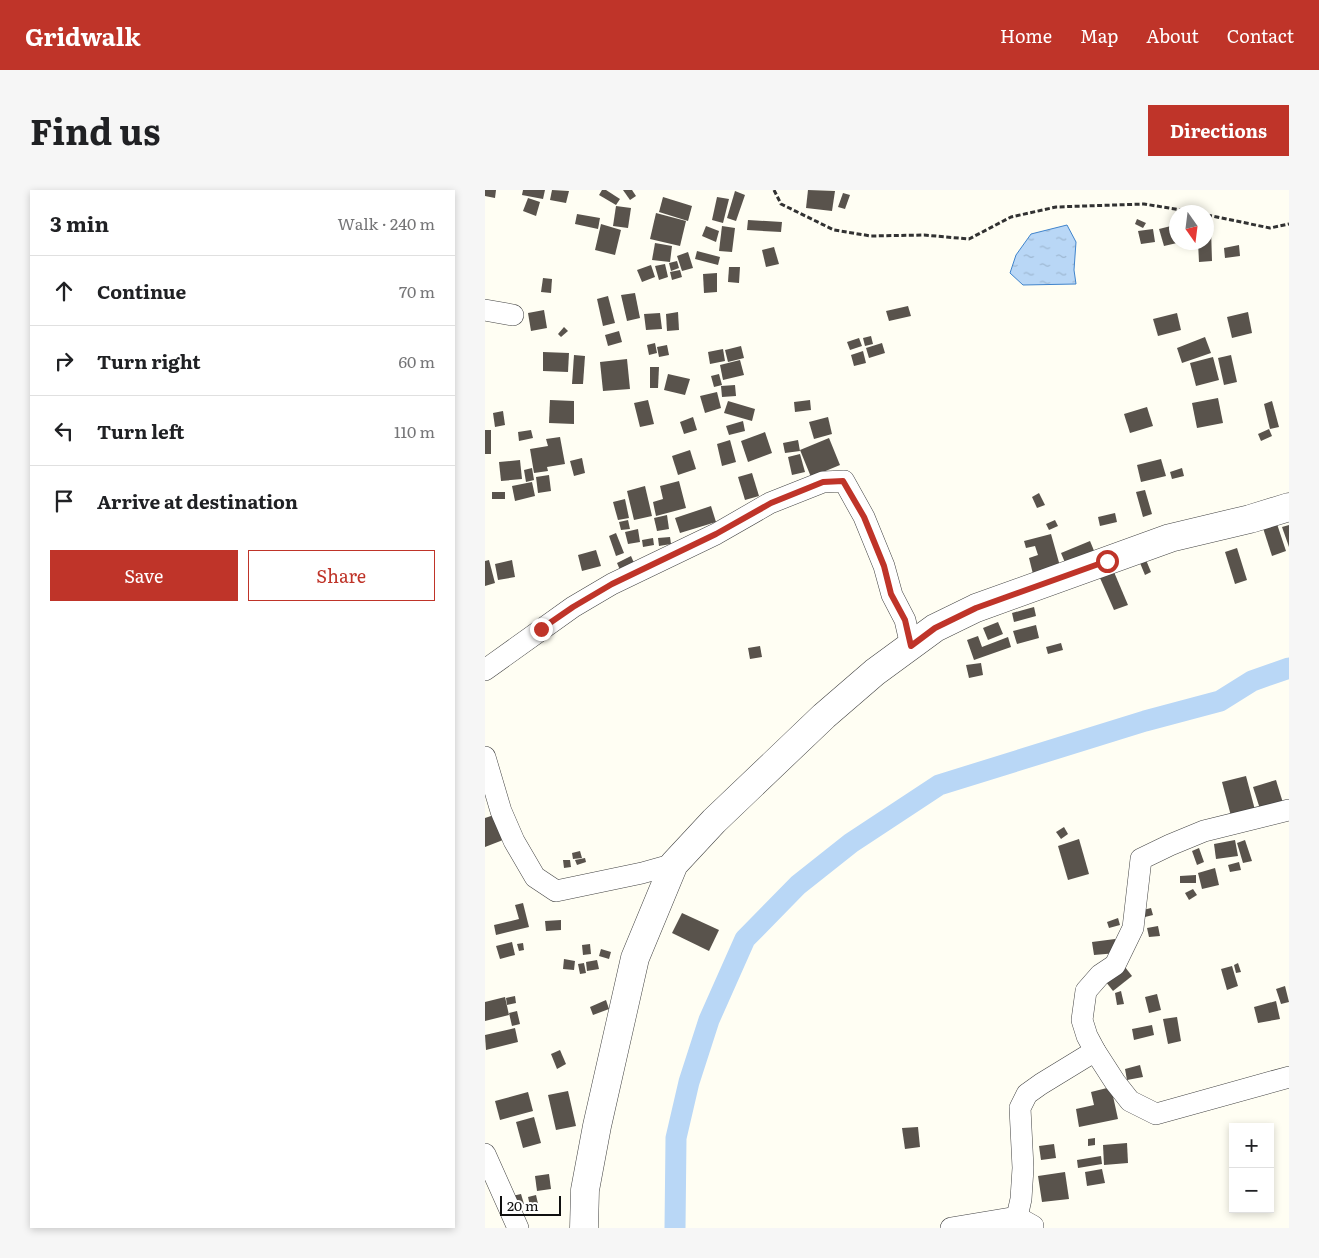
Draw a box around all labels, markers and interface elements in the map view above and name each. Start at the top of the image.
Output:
text: Gridwalk [25,18,141,53]
text: Home [1000,22,1052,49]
text: Map [1080,22,1118,49]
text: About [1146,22,1199,49]
text: Contact [1227,22,1294,49]
text: Find us [30,104,160,156]
button: Directions [1148,105,1289,156]
north arrow [1169,205,1214,250]
text: 3 min [50,207,109,238]
text: Walk · 240 m [337,211,435,235]
icon: ahead [50,277,78,305]
text: Continue [97,277,186,305]
text: 70 m [399,279,435,303]
icon: right [50,347,78,375]
text: Turn right [97,347,201,375]
text: 60 m [398,349,435,373]
icon: left [50,417,78,445]
text: Turn left [97,417,184,445]
text: 110 m [394,419,435,443]
icon: arrive [50,487,78,515]
text: Arrive at destination [97,487,298,515]
button: Save [50,550,238,601]
button: Share [248,550,435,601]
route start [1096,550,1119,573]
route end [530,618,553,641]
map controls [1229,1123,1274,1213]
button: + [1229,1123,1274,1168]
button: − [1229,1168,1274,1213]
scale bar [500,1193,561,1216]
text: 20 m [507,1195,539,1215]

